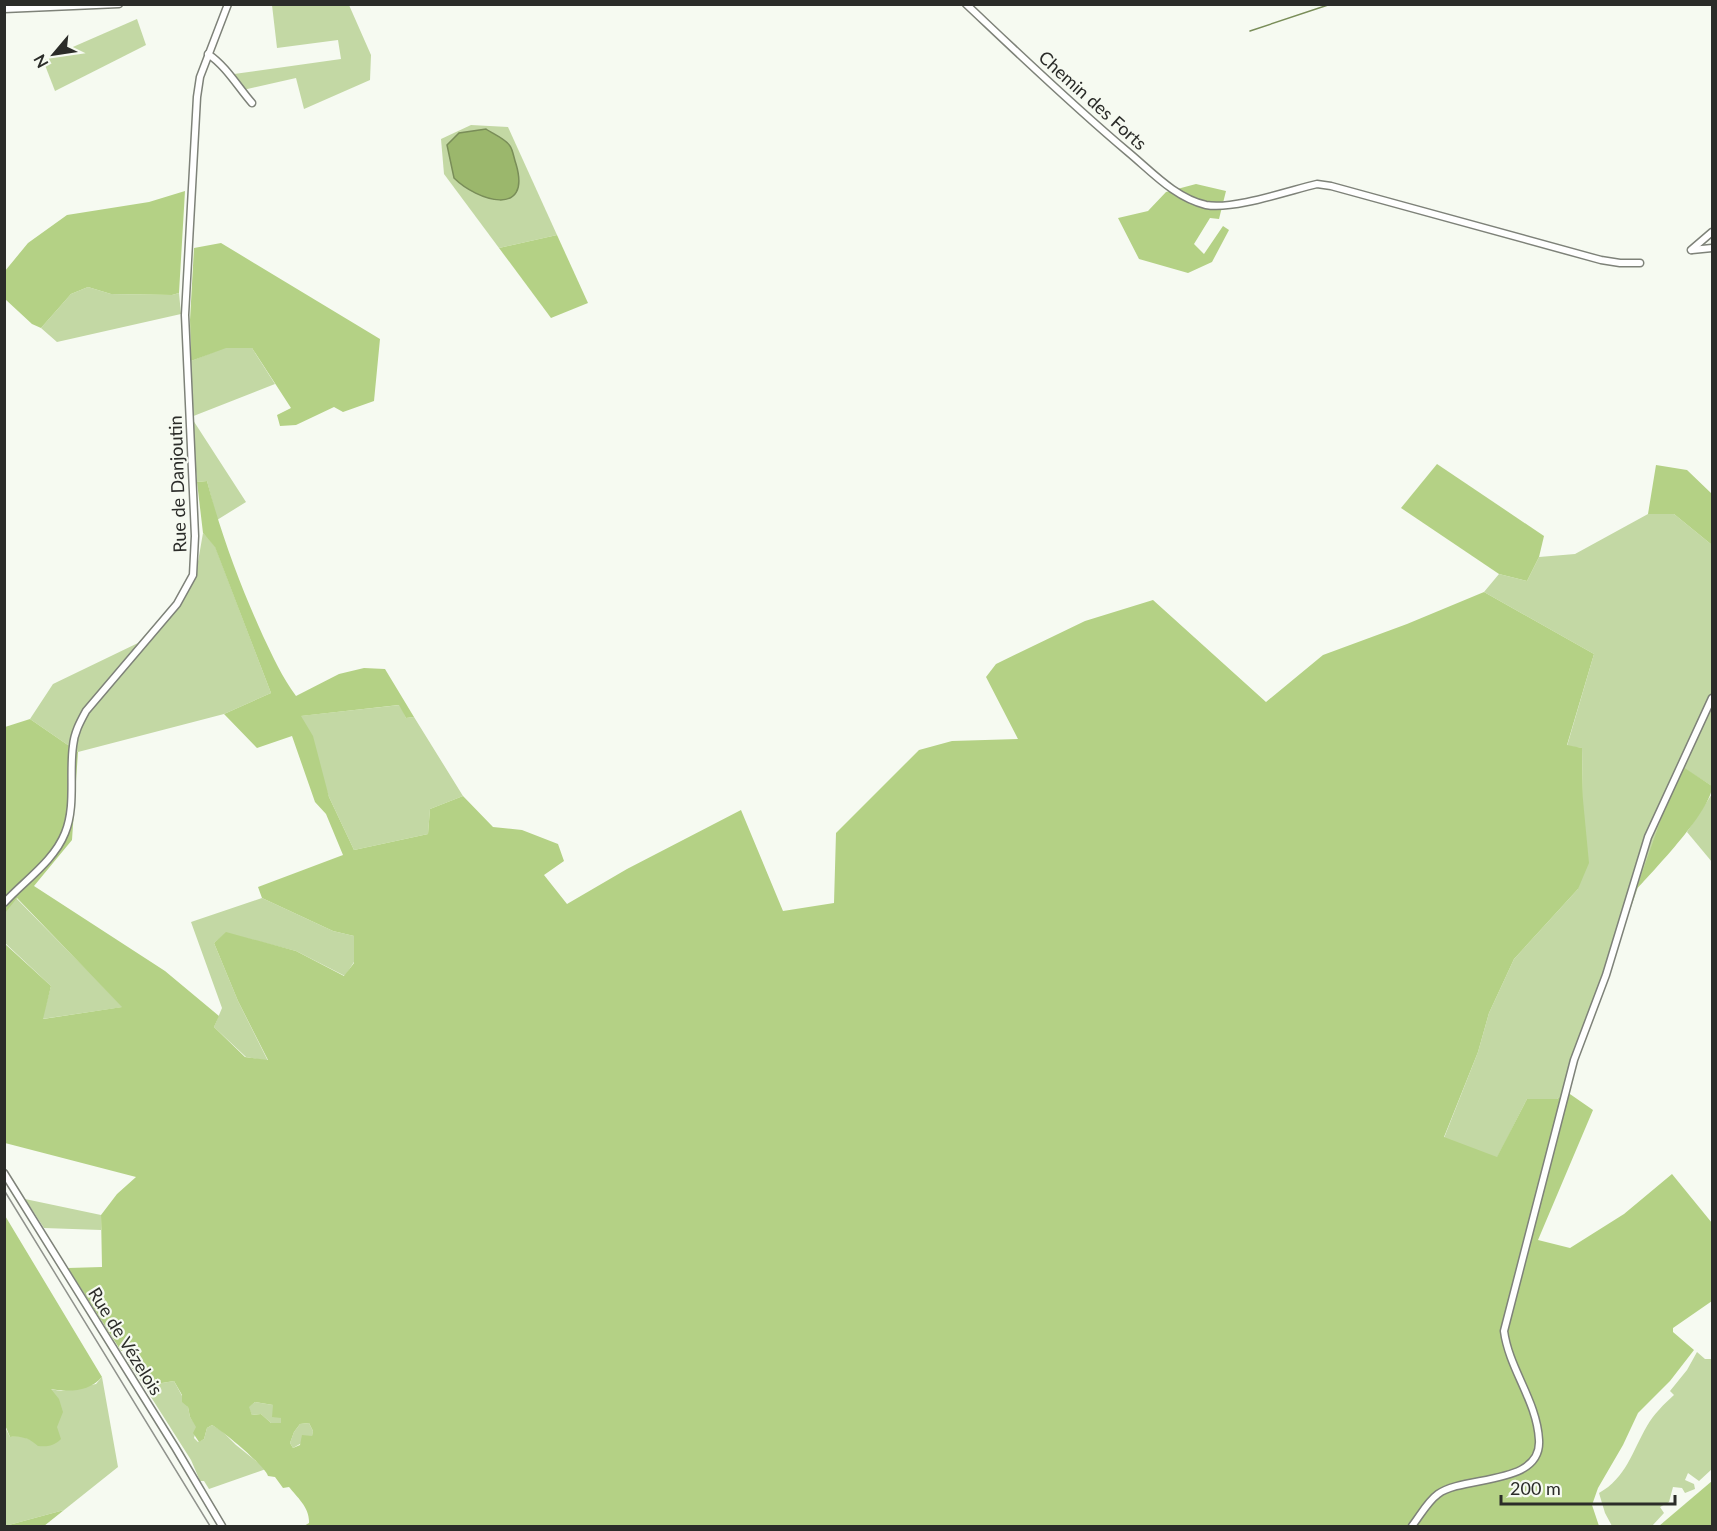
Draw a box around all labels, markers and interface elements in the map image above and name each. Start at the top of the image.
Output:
north arrow [24,24,84,84]
street label: Chemin des Forts [1034,46,1152,154]
text: N [29,52,52,72]
street label: Rue de Danjoutin [164,415,190,553]
street label: Rue de Vézelois [84,1283,168,1399]
scale bar [1501,1468,1675,1506]
text: 200 m [1510,1477,1561,1499]

